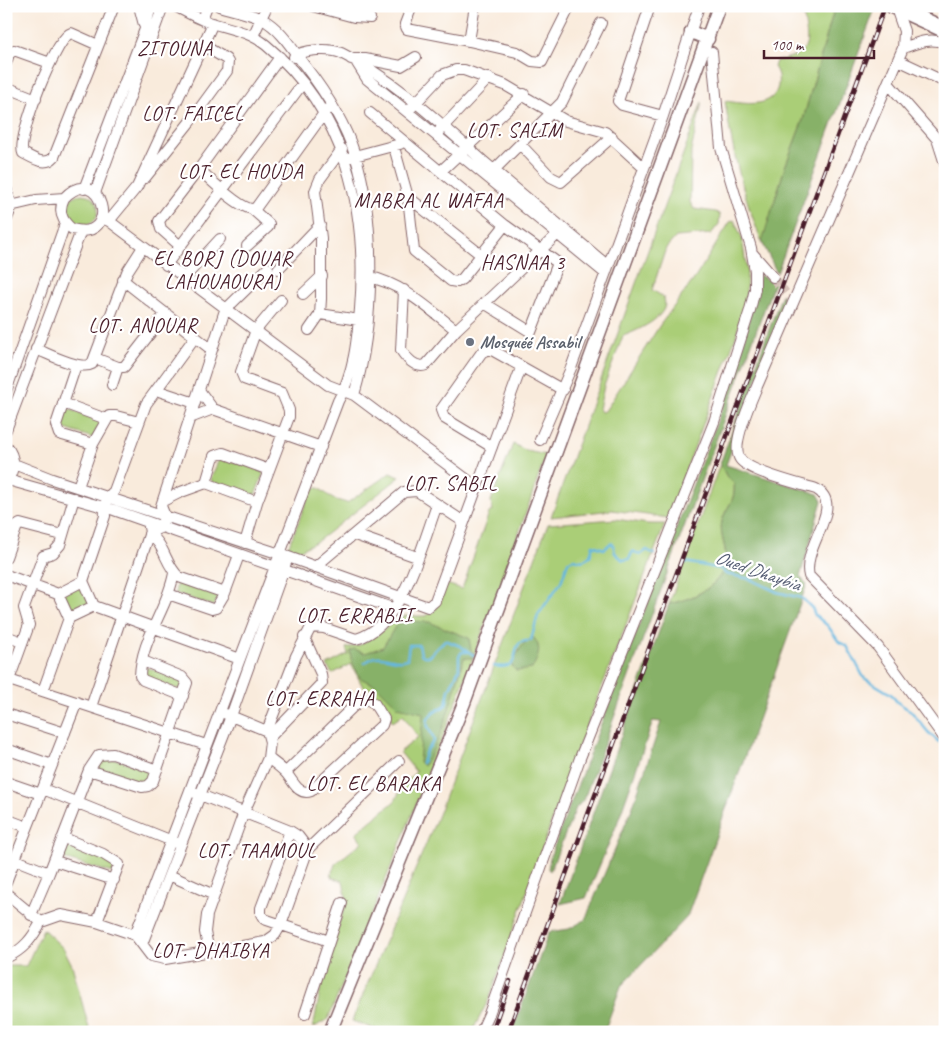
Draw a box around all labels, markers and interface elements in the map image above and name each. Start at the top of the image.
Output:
scale bar [764,28,874,60]
district label: ZITOUNA [137,36,213,61]
text: 100 m [771,36,805,55]
district label: LOT. FAICEL [142,101,244,126]
district label: LOT. SALIM [467,118,564,143]
district label: LOT. EL HOUDA [179,159,303,184]
district label: MABRA AL WAFAA [354,188,504,213]
district label: EL BORJ (DOUAR LAHOUAOURA) [153,246,294,294]
district label: HASNAA 3 [481,250,566,275]
district label: LOT. ANOUAR [88,313,199,338]
place label: Mosquéé Assabil [480,331,584,353]
marker: Mosquéé Assabil [464,336,476,348]
district label: LOT. SABIL [405,471,497,496]
water label: Oued Dhaybia [712,545,805,597]
district label: LOT. ERRABII [297,603,417,628]
district label: LOT. ERRAHA [265,686,375,711]
district label: LOT. EL BARAKA [307,771,441,796]
district label: LOT. TAAMOUL [198,838,316,863]
district label: LOT. DHAIBYA [153,938,269,963]

